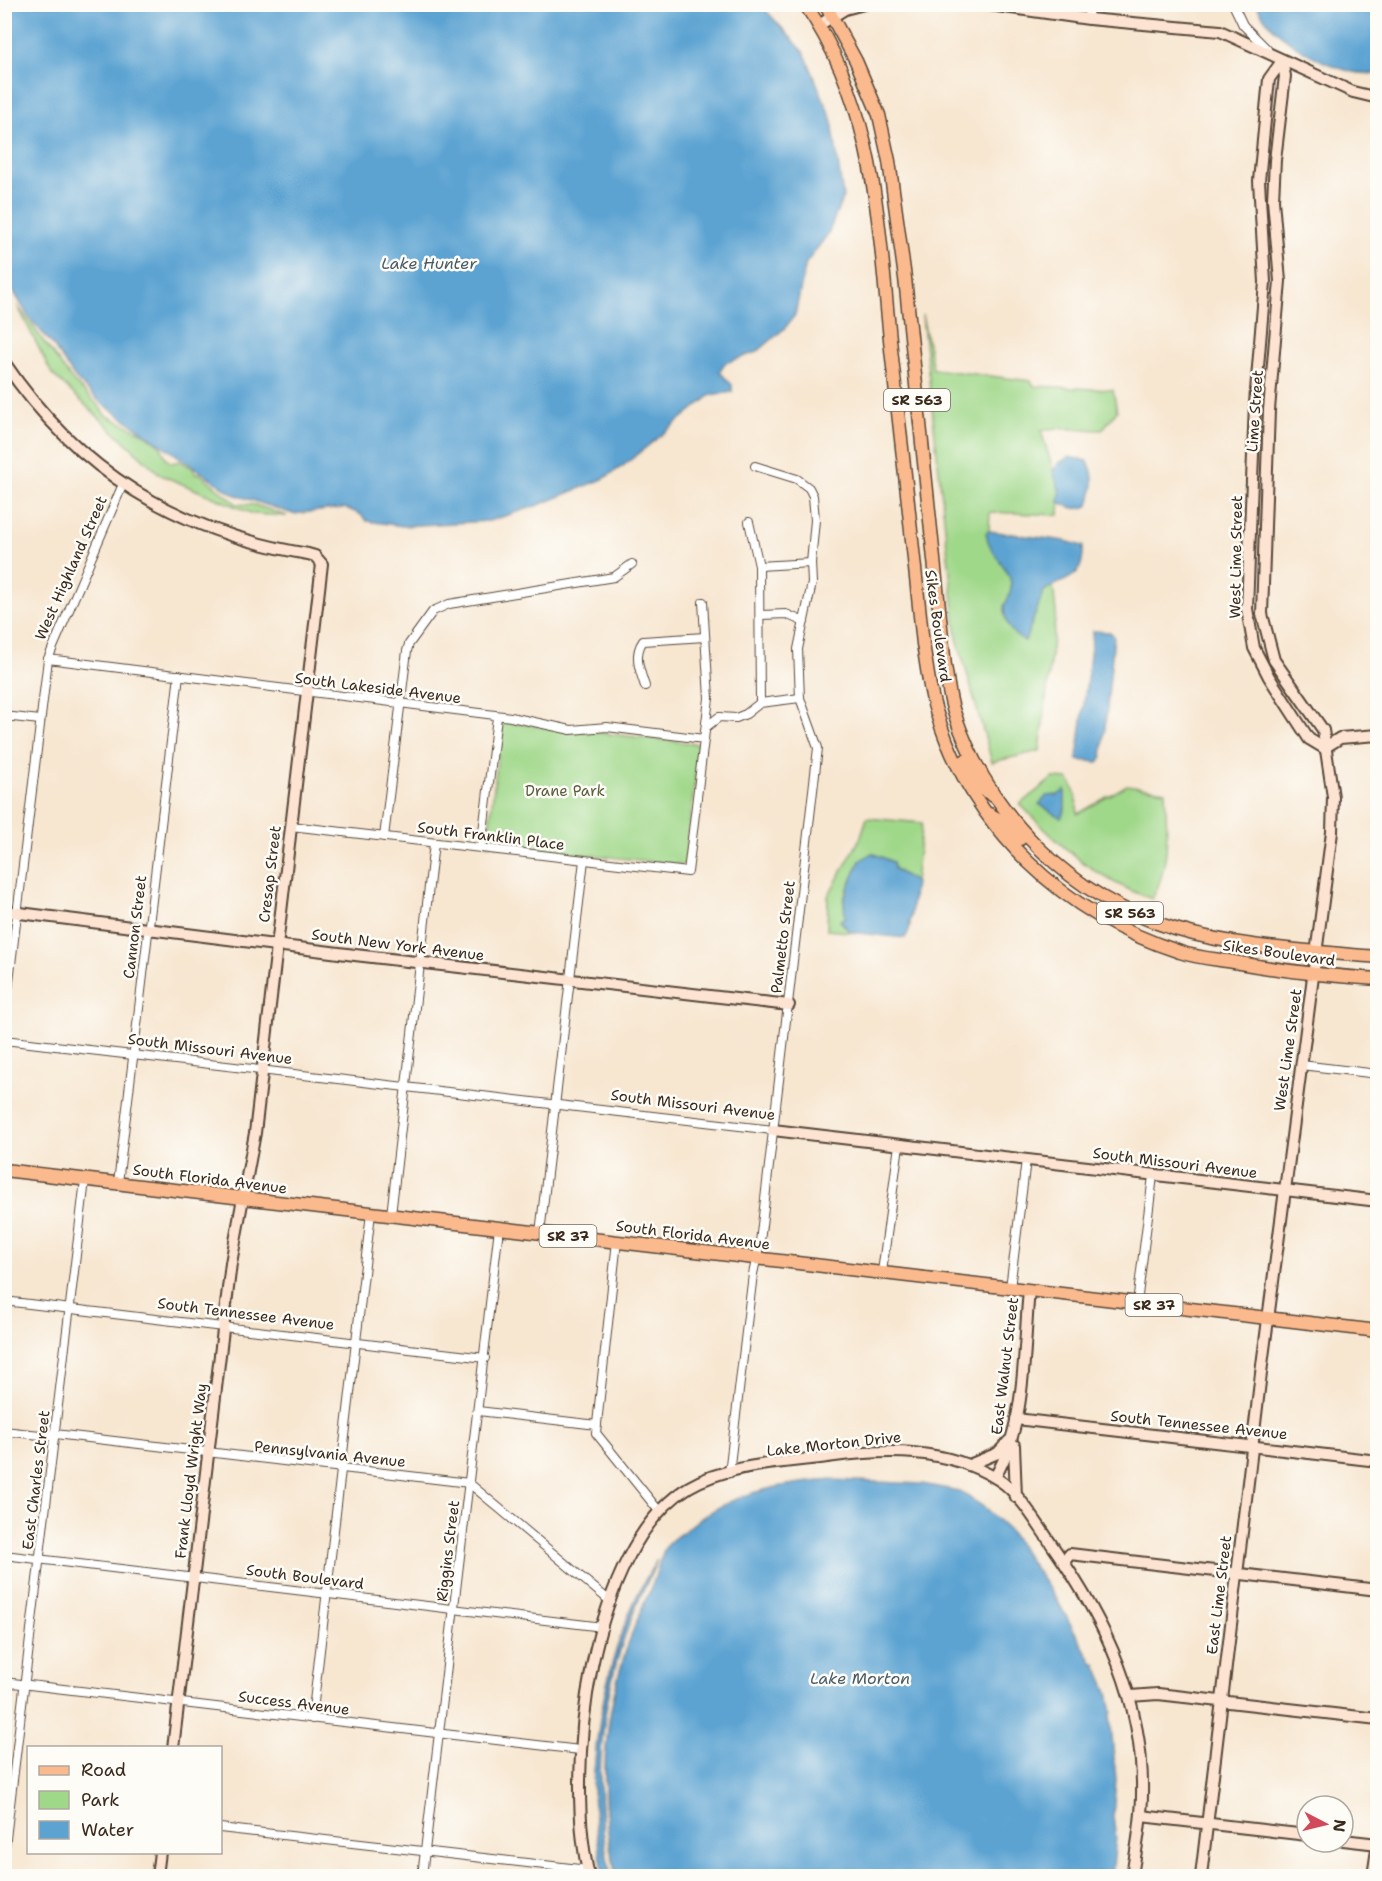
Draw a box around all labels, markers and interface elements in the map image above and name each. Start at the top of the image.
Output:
water label: Lake Hunter [381,253,477,274]
street label: Lime Street [1242,369,1268,453]
road number: SR 563 [884,389,950,411]
street label: West Highland Street [30,493,112,643]
street label: West Lime Street [1225,495,1247,619]
street label: Sikes Boulevard [920,568,956,684]
street label: South Lakeside Avenue [294,668,462,708]
park label: Drane Park [525,781,605,801]
street label: South Franklin Place [416,817,566,855]
street label: Cresap Street [254,824,286,924]
street label: Cannon Street [119,874,151,980]
street label: Palmetto Street [766,879,800,995]
road number: SR 563 [1097,902,1163,924]
street label: South New York Avenue [310,924,486,966]
street label: Sikes Boulevard [1221,935,1337,971]
street label: West Lime Street [1270,988,1306,1112]
street label: South Missouri Avenue [127,1029,293,1069]
street label: South Missouri Avenue [610,1085,776,1125]
street label: South Missouri Avenue [1092,1143,1258,1183]
street label: South Florida Avenue [132,1160,288,1198]
street label: South Florida Avenue [615,1216,771,1254]
road number: SR 37 [540,1225,596,1247]
street label: South Tennessee Avenue [156,1293,336,1335]
road number: SR 37 [1126,1294,1182,1316]
street label: East Walnut Street [987,1296,1023,1436]
street label: Frank Lloyd Wright Way [170,1382,212,1560]
street label: South Tennessee Avenue [1109,1406,1289,1444]
street label: East Charles Street [18,1409,54,1551]
street label: Lake Morton Drive [766,1427,902,1461]
street label: Pennsylvania Avenue [253,1436,407,1472]
street label: Riggins Street [432,1499,464,1603]
street label: East Lime Street [1202,1534,1236,1656]
street label: South Boulevard [245,1560,366,1594]
water label: Lake Morton [810,1668,910,1689]
street label: Success Avenue [237,1686,351,1720]
legend [27,1746,222,1854]
text: Road [81,1758,126,1782]
text: Park [81,1788,120,1812]
north arrow [1295,1794,1355,1854]
text: Water [81,1818,134,1842]
text: N [1328,1818,1351,1833]

